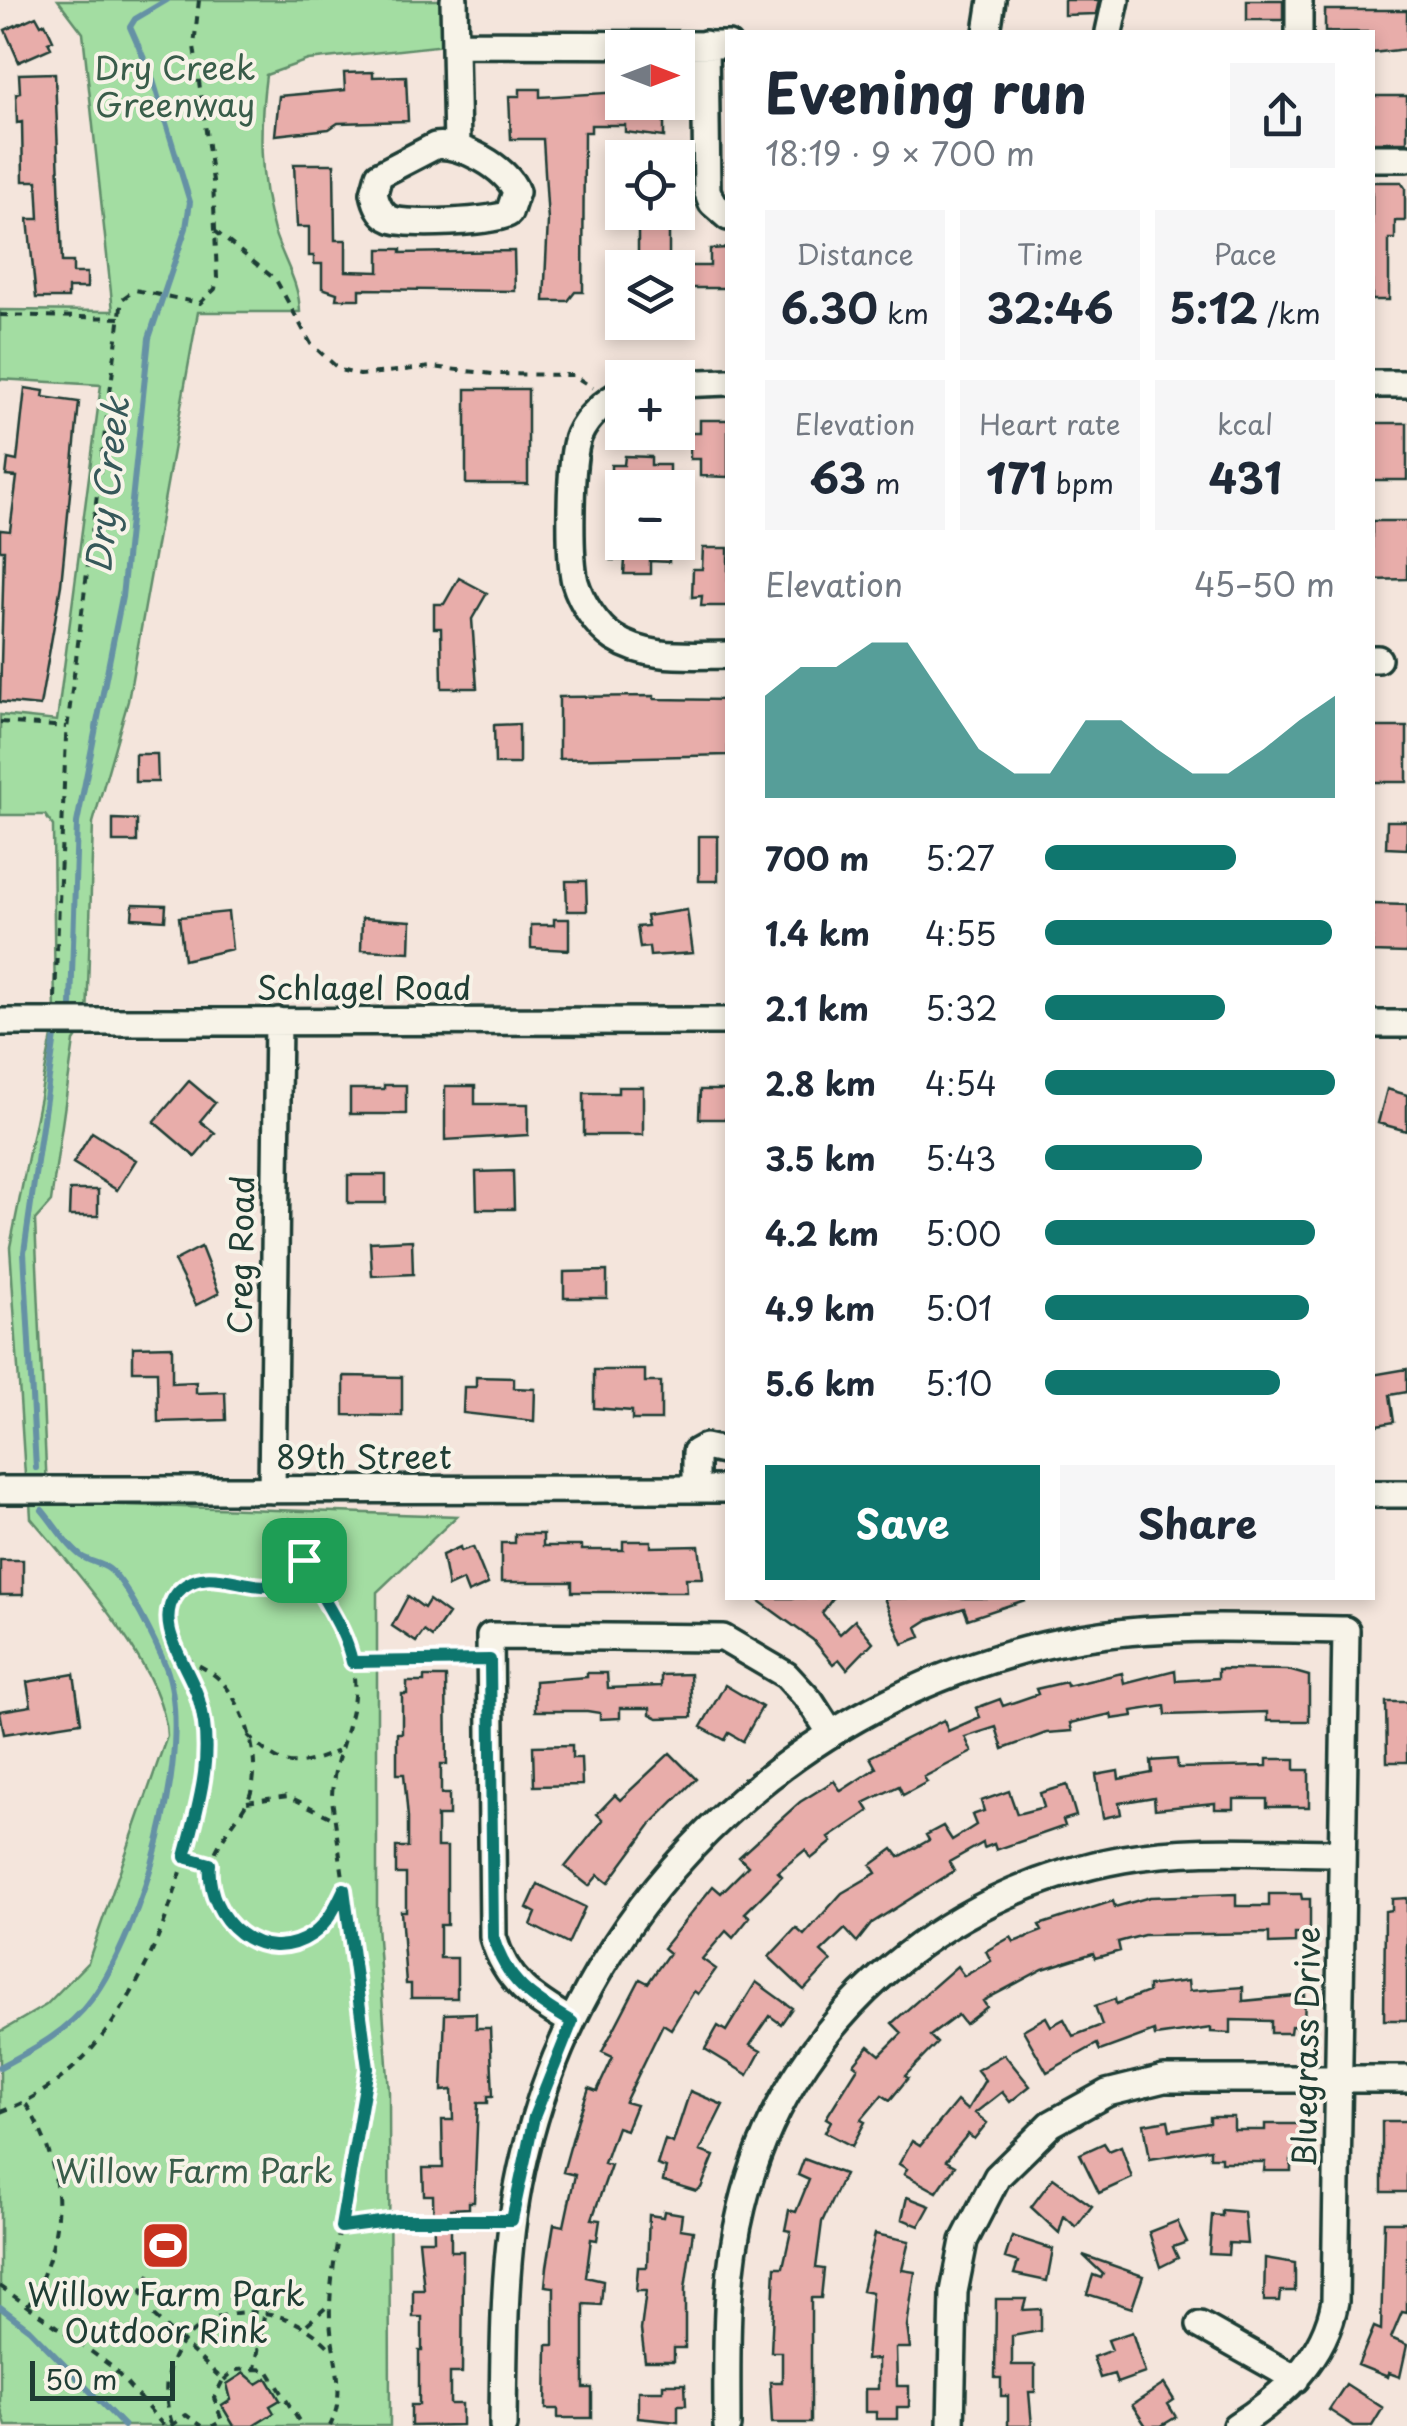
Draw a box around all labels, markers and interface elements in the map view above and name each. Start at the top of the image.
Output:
north arrow [605,30,695,120]
map controls [605,30,695,560]
park label: Dry Creek Greenway [95,43,255,128]
text: Evening run [765,50,1087,133]
button: share [1230,63,1335,168]
text: 18:19 · 9 × 700 m [765,129,1035,177]
button: locate [605,140,695,230]
text: Distance [796,232,914,275]
text: Time [1017,232,1083,275]
text: Pace [1213,232,1277,275]
button: layers [605,250,695,340]
text: 6.30 [781,275,878,338]
text: 32:46 [986,275,1114,338]
text: 5:12 [1169,275,1258,338]
text: km [878,291,929,334]
text: /km [1258,291,1321,334]
button: + [605,360,695,450]
water label: Dry Creek [70,393,141,575]
text: Elevation [795,402,915,445]
text: Heart rate [979,402,1121,445]
text: kcal [1217,402,1273,445]
text: 63 [809,445,866,508]
text: 171 [986,445,1047,508]
text: 431 [1208,445,1282,508]
text: m [866,461,901,504]
text: bpm [1047,461,1114,504]
button: − [605,470,695,560]
text: Elevation [765,560,903,608]
text: 45–50 m [1194,560,1335,608]
text: 700 m [765,834,869,882]
text: 5:27 [925,834,995,882]
text: 1.4 km [765,909,870,957]
text: 4:55 [925,909,996,957]
street label: Schlagel Road [257,963,471,1011]
text: 2.1 km [765,984,869,1032]
text: 5:32 [925,984,998,1032]
text: 2.8 km [765,1059,876,1107]
text: 4:54 [925,1059,997,1107]
text: 3.5 km [765,1134,876,1182]
text: 5:43 [925,1134,996,1182]
street label: Creg Road [215,1175,265,1335]
text: 4.2 km [765,1209,879,1257]
text: 5:00 [925,1209,1002,1257]
text: 4.9 km [765,1284,875,1332]
text: 5:01 [925,1284,992,1332]
text: 5.6 km [765,1359,876,1407]
text: 5:10 [925,1359,992,1407]
street label: 89th Street [276,1432,452,1480]
button: Save [765,1465,1040,1580]
button: Share [1060,1465,1335,1580]
pin [262,1518,347,1603]
icon: arrive [277,1533,332,1588]
street label: Bluegrass Drive [1279,1926,1331,2168]
park label: Willow Farm Park [55,2146,333,2194]
sports icon: Willow Farm Park Outdoor Rink [140,2219,192,2271]
place label: Willow Farm Park Outdoor Rink [27,2269,305,2354]
scale bar [30,2356,175,2400]
text: 50 m [45,2357,118,2400]

